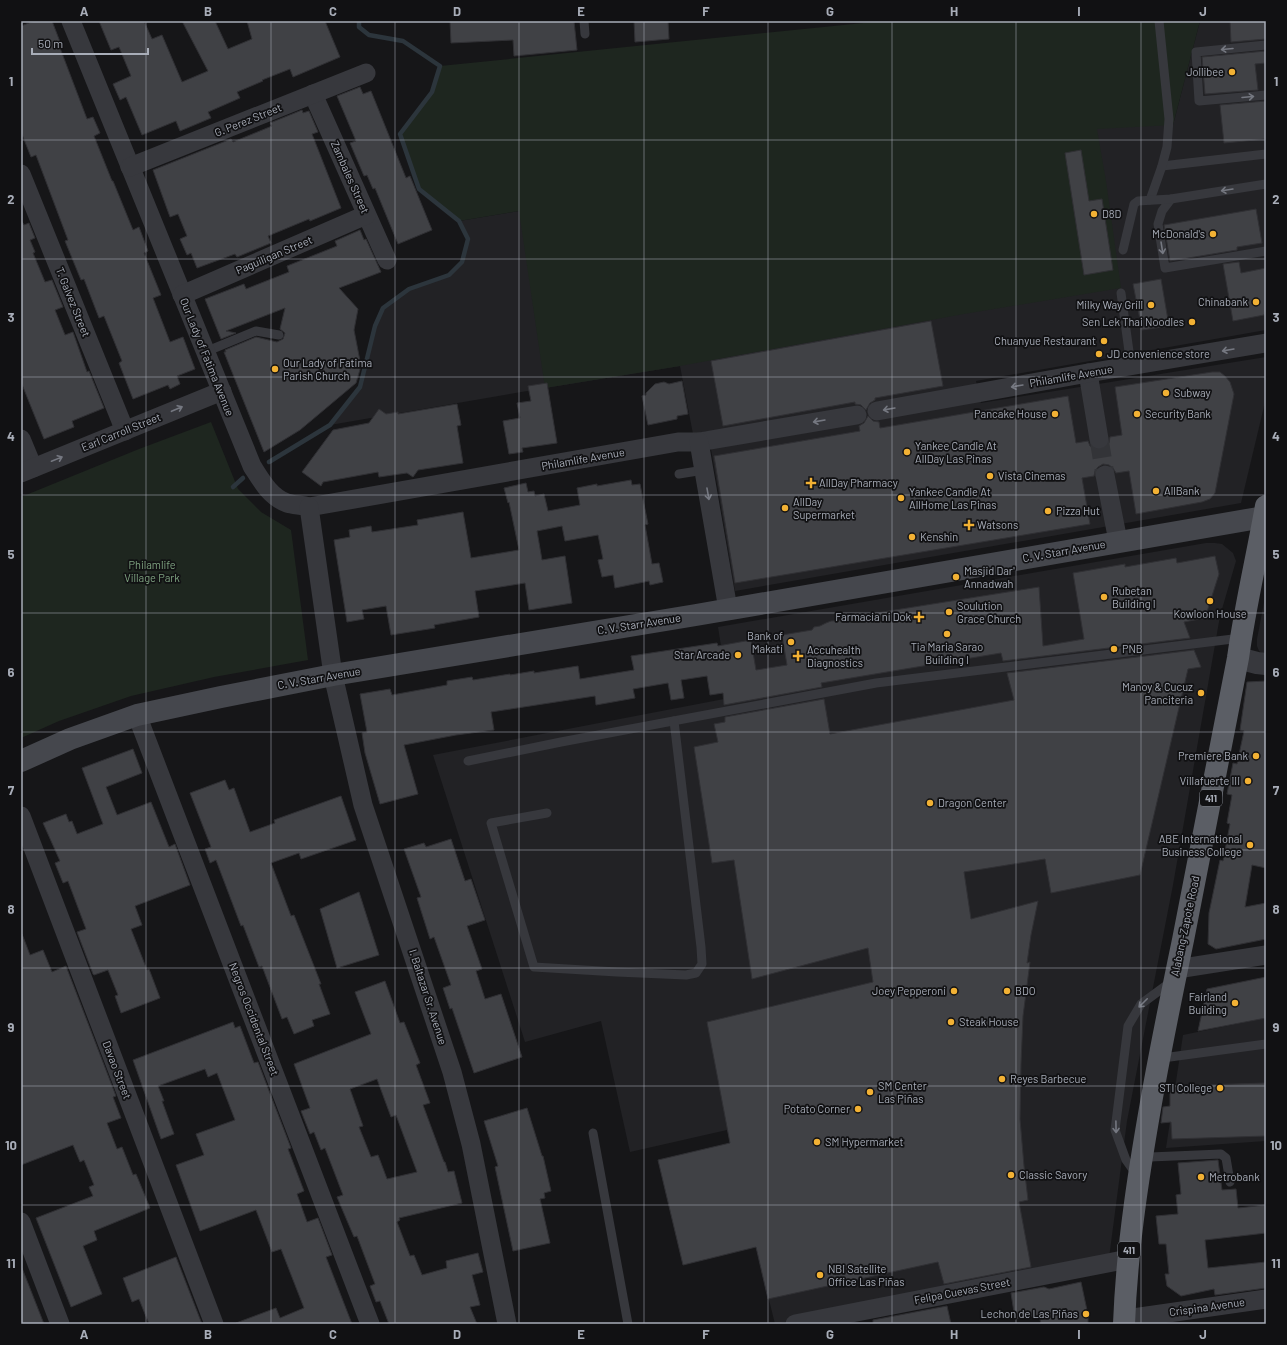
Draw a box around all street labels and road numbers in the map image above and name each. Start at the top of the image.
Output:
street label: G. Perez Street [212,100,283,139]
street label: Zambales Street [329,138,372,215]
street label: Paguiligan Street [234,233,314,276]
street label: T. Galvez Street [54,265,93,339]
street label: Our Lady of Fatima Avenue [178,296,237,418]
street label: Philamlife Avenue [1028,362,1114,389]
street label: Earl Carroll Street [79,410,162,453]
street label: Philamlife Avenue [540,445,626,472]
street label: C. V. Starr Avenue [1021,537,1107,564]
street label: C. V. Starr Avenue [596,610,682,637]
street label: C. V. Starr Avenue [276,664,362,691]
road number: 411 [1200,790,1222,806]
street label: Alabang-Zapote Road [1168,874,1202,977]
street label: I. Baltazar Sr. Avenue [407,947,450,1046]
street label: Negros Occidental Street [227,961,282,1077]
street label: Davao Street [100,1039,135,1101]
road number: 411 [1118,1242,1140,1258]
street label: Felipa Cuevas Street [913,1275,1011,1306]
street label: Crispina Avenue [1168,1295,1246,1318]

